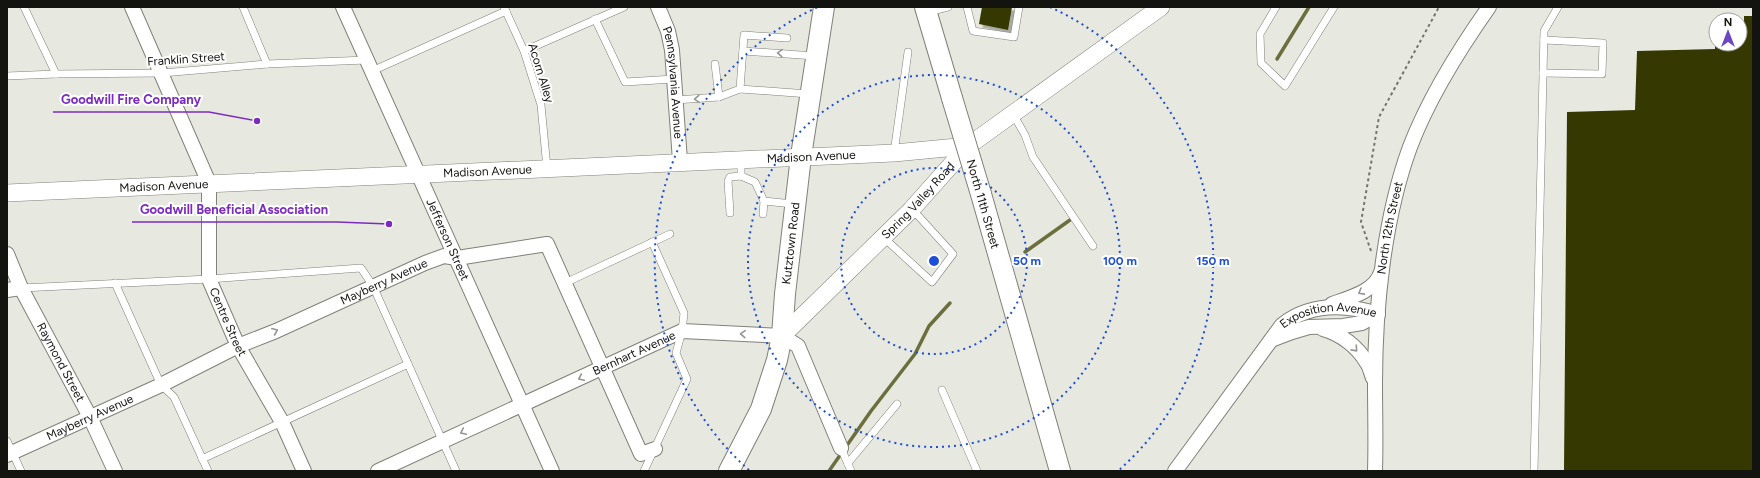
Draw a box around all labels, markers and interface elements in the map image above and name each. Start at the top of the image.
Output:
north arrow [1708,12,1748,52]
text: N [1724,16,1732,29]
street label: Pennsylvania Avenue [660,24,685,140]
street label: Acorn Alley [525,42,557,105]
street label: Franklin Street [147,49,226,69]
one-way arrow [777,49,783,58]
callout: Goodwill Fire Company [53,87,209,112]
text: Goodwill Fire Company [61,92,201,107]
one-way arrow [694,94,700,103]
street label: Madison Avenue [766,148,856,166]
street label: North 11th Street [964,158,1003,251]
street label: Spring Valley Road [878,159,957,242]
street label: Madison Avenue [443,162,533,180]
street label: Madison Avenue [119,177,209,195]
street label: North 12th Street [1374,180,1406,275]
street label: Jefferson Street [423,196,472,283]
callout: Goodwill Beneficial Association [132,197,337,222]
street label: Kutztown Road [779,201,803,285]
text: Goodwill Beneficial Association [140,202,328,217]
centre of rings [927,254,941,268]
text: 50 m [1013,254,1041,268]
text: 100 m [1103,254,1137,268]
text: 150 m [1196,254,1230,268]
street label: Mayberry Avenue [338,256,430,308]
street label: Centre Street [207,285,250,359]
one-way arrow [1358,288,1365,295]
street label: Exposition Avenue [1277,300,1379,331]
street label: Raymond Street [34,320,88,405]
one-way arrow [270,328,278,336]
street label: Bernhart Avenue [590,328,678,378]
one-way arrow [740,330,746,339]
one-way arrow [1351,344,1358,351]
one-way arrow [578,373,585,381]
street label: Mayberry Avenue [44,391,136,443]
one-way arrow [460,427,467,435]

